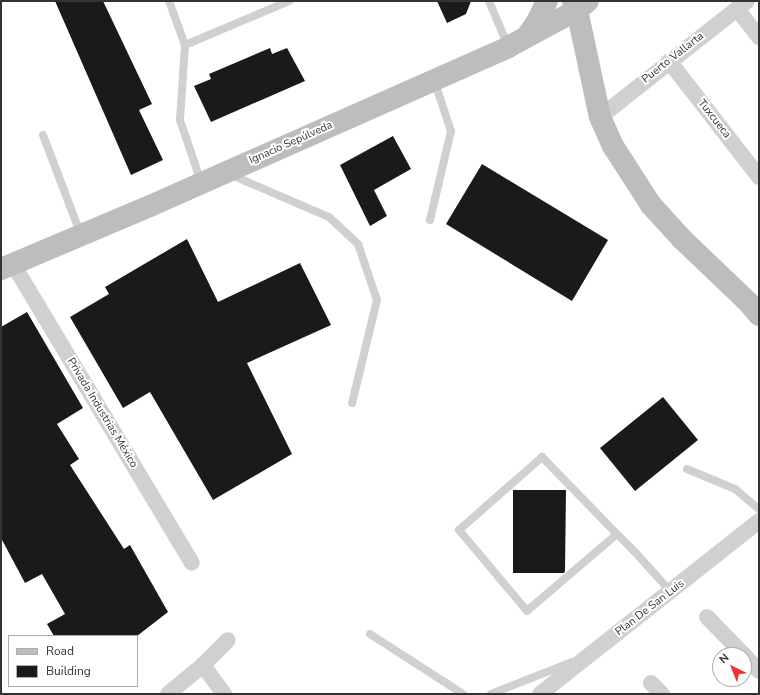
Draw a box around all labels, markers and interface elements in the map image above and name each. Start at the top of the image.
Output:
street label: Puerto Vallarta [639,30,707,86]
street label: Tuxcueca [695,97,733,141]
street label: Ignacio Sepúlveda [247,119,335,167]
street label: Privada Industrias México [64,356,140,470]
street label: Plan De San Luis [613,577,687,639]
legend [8,635,138,687]
text: Road [46,643,74,659]
north arrow [712,647,752,687]
text: N [716,650,732,667]
text: Building [46,663,91,679]

